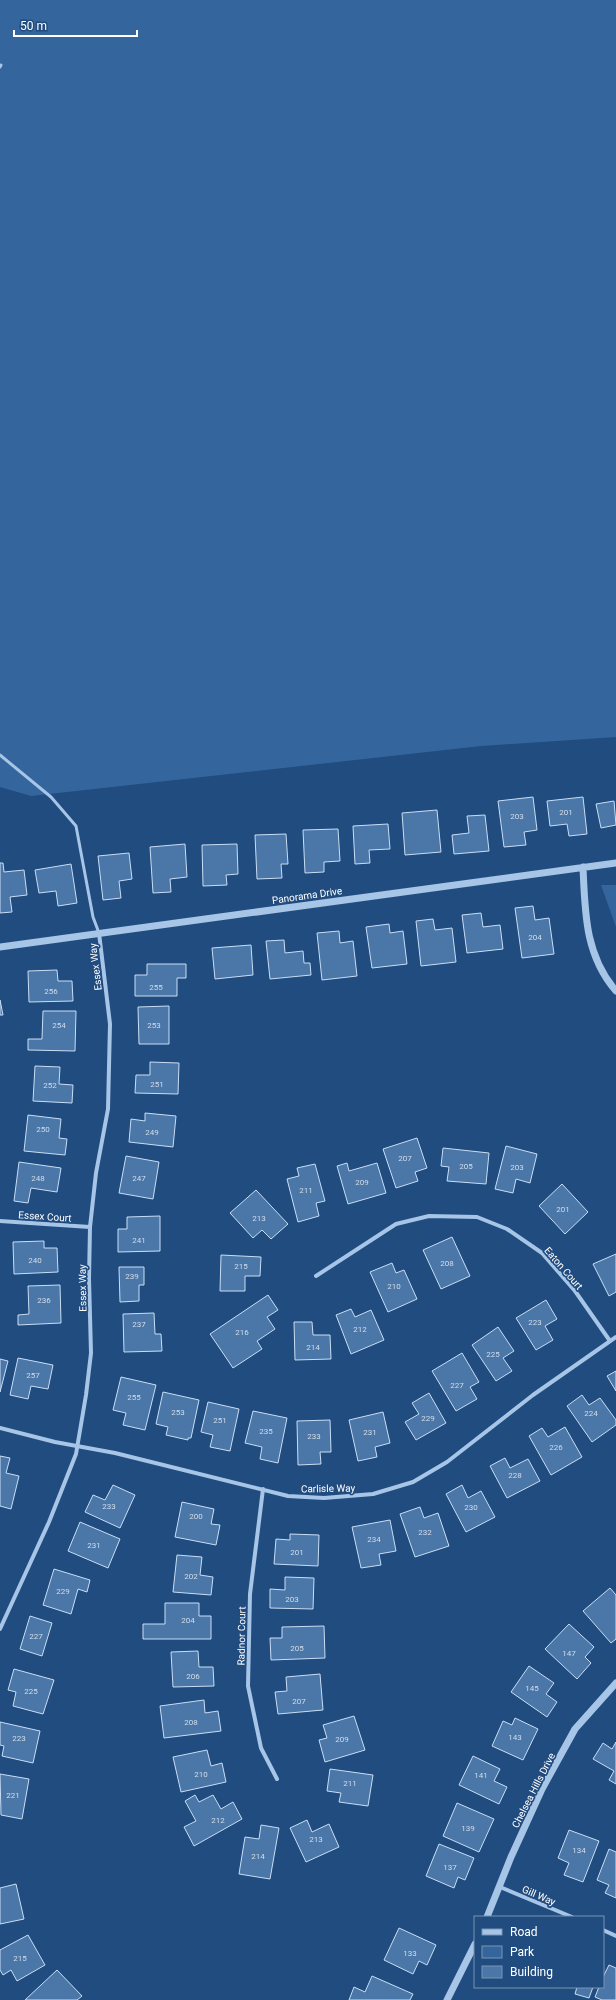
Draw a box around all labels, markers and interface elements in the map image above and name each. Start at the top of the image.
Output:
scale bar [14,12,137,38]
text: 50 m [20,19,47,33]
house number: 201 [559,808,573,817]
house number: 203 [510,812,524,821]
street label: Panorama Drive [271,885,343,906]
house number: 204 [528,933,542,942]
street label: Essex Way [87,942,104,991]
house number: 255 [149,983,163,992]
house number: 256 [44,987,58,996]
house number: 254 [52,1021,66,1030]
house number: 253 [147,1021,161,1030]
house number: 251 [150,1080,164,1089]
house number: 252 [43,1081,57,1090]
house number: 250 [36,1125,50,1134]
house number: 249 [145,1128,159,1137]
house number: 207 [398,1154,412,1163]
house number: 205 [459,1162,473,1171]
house number: 203 [510,1163,524,1172]
house number: 248 [31,1174,45,1183]
house number: 247 [132,1174,146,1183]
house number: 209 [355,1178,369,1187]
house number: 211 [299,1186,313,1195]
house number: 201 [556,1205,570,1214]
street label: Essex Court [18,1209,72,1224]
house number: 213 [252,1214,266,1223]
house number: 241 [132,1236,146,1245]
street label: Eaton Court [542,1245,585,1292]
house number: 240 [28,1256,42,1265]
house number: 208 [440,1259,454,1268]
house number: 215 [234,1262,248,1271]
street label: Essex Way [77,1264,88,1312]
house number: 239 [125,1272,139,1281]
house number: 210 [387,1282,401,1291]
house number: 236 [37,1296,51,1305]
house number: 223 [528,1318,542,1327]
house number: 237 [132,1320,146,1329]
house number: 212 [353,1325,367,1334]
house number: 216 [235,1328,249,1337]
house number: 214 [306,1343,320,1352]
house number: 225 [486,1350,500,1359]
house number: 257 [26,1371,40,1380]
house number: 227 [450,1381,464,1390]
house number: 255 [127,1393,141,1402]
house number: 253 [171,1408,185,1417]
house number: 224 [584,1409,598,1418]
house number: 229 [421,1414,435,1423]
house number: 251 [213,1416,227,1425]
house number: 235 [259,1427,273,1436]
house number: 231 [363,1428,377,1437]
house number: 233 [307,1432,321,1441]
house number: 226 [549,1443,563,1452]
house number: 228 [508,1471,522,1480]
street label: Carlisle Way [301,1483,356,1494]
house number: 233 [102,1502,116,1511]
house number: 230 [464,1503,478,1512]
house number: 200 [189,1512,203,1521]
house number: 232 [418,1528,432,1537]
house number: 234 [367,1535,381,1544]
house number: 231 [87,1541,101,1550]
house number: 201 [290,1548,304,1557]
house number: 202 [184,1572,198,1581]
house number: 229 [56,1587,70,1596]
house number: 203 [285,1595,299,1604]
street label: Radnor Court [235,1606,248,1666]
house number: 204 [181,1616,195,1625]
house number: 227 [29,1632,43,1641]
house number: 205 [290,1644,304,1653]
house number: 147 [562,1649,576,1658]
house number: 206 [186,1672,200,1681]
house number: 145 [525,1684,539,1693]
house number: 225 [24,1687,38,1696]
house number: 207 [292,1697,306,1706]
house number: 208 [184,1718,198,1727]
house number: 143 [508,1733,522,1742]
house number: 223 [12,1734,26,1743]
house number: 209 [335,1735,349,1744]
street label: Chelsea Hills Drive [510,1751,557,1830]
house number: 210 [194,1770,208,1779]
house number: 141 [474,1771,488,1780]
house number: 211 [343,1779,357,1788]
house number: 221 [6,1791,20,1800]
house number: 212 [211,1816,225,1825]
house number: 139 [461,1824,475,1833]
house number: 213 [309,1835,323,1844]
house number: 134 [572,1846,586,1855]
house number: 214 [251,1852,265,1861]
house number: 137 [443,1863,457,1872]
street label: Gill Way [520,1883,557,1908]
legend [474,1916,604,1988]
text: Road [510,1925,538,1939]
text: Park [510,1945,535,1959]
house number: 133 [403,1949,417,1958]
house number: 215 [13,1954,27,1963]
text: Building [510,1965,553,1979]

